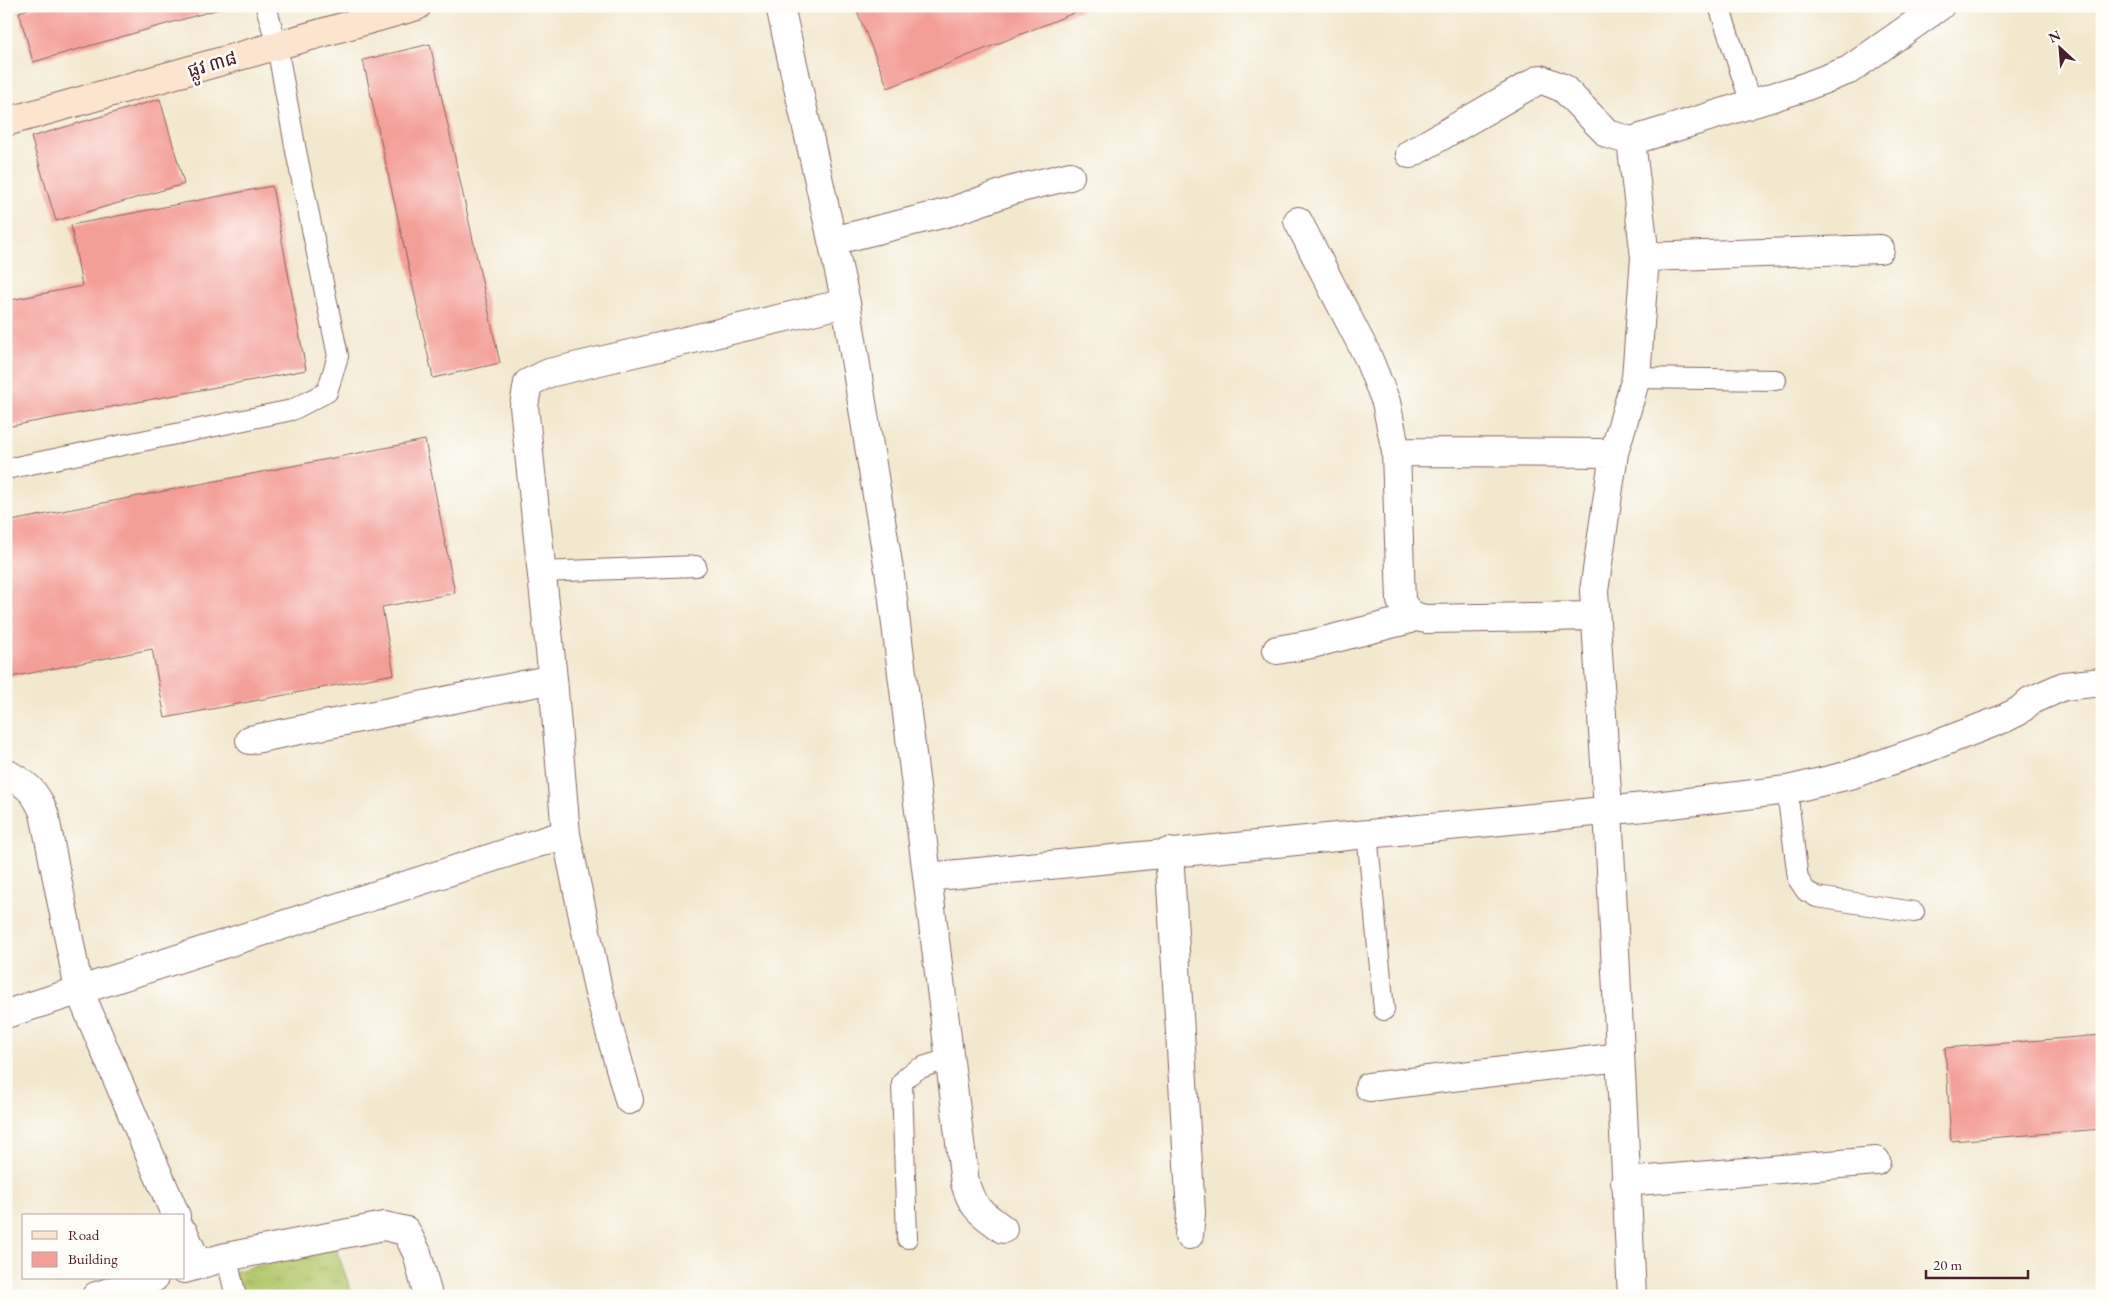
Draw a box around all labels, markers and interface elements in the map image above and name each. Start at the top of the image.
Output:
north arrow [2036,22,2086,72]
text: N [2045,25,2064,47]
street label: ផ្លូវ ៣៨ [184,45,241,87]
legend [22,1214,185,1280]
text: Road [68,1225,100,1244]
scale bar [1926,1247,2028,1279]
text: Building [68,1249,118,1268]
text: 20 m [1933,1255,1962,1274]

